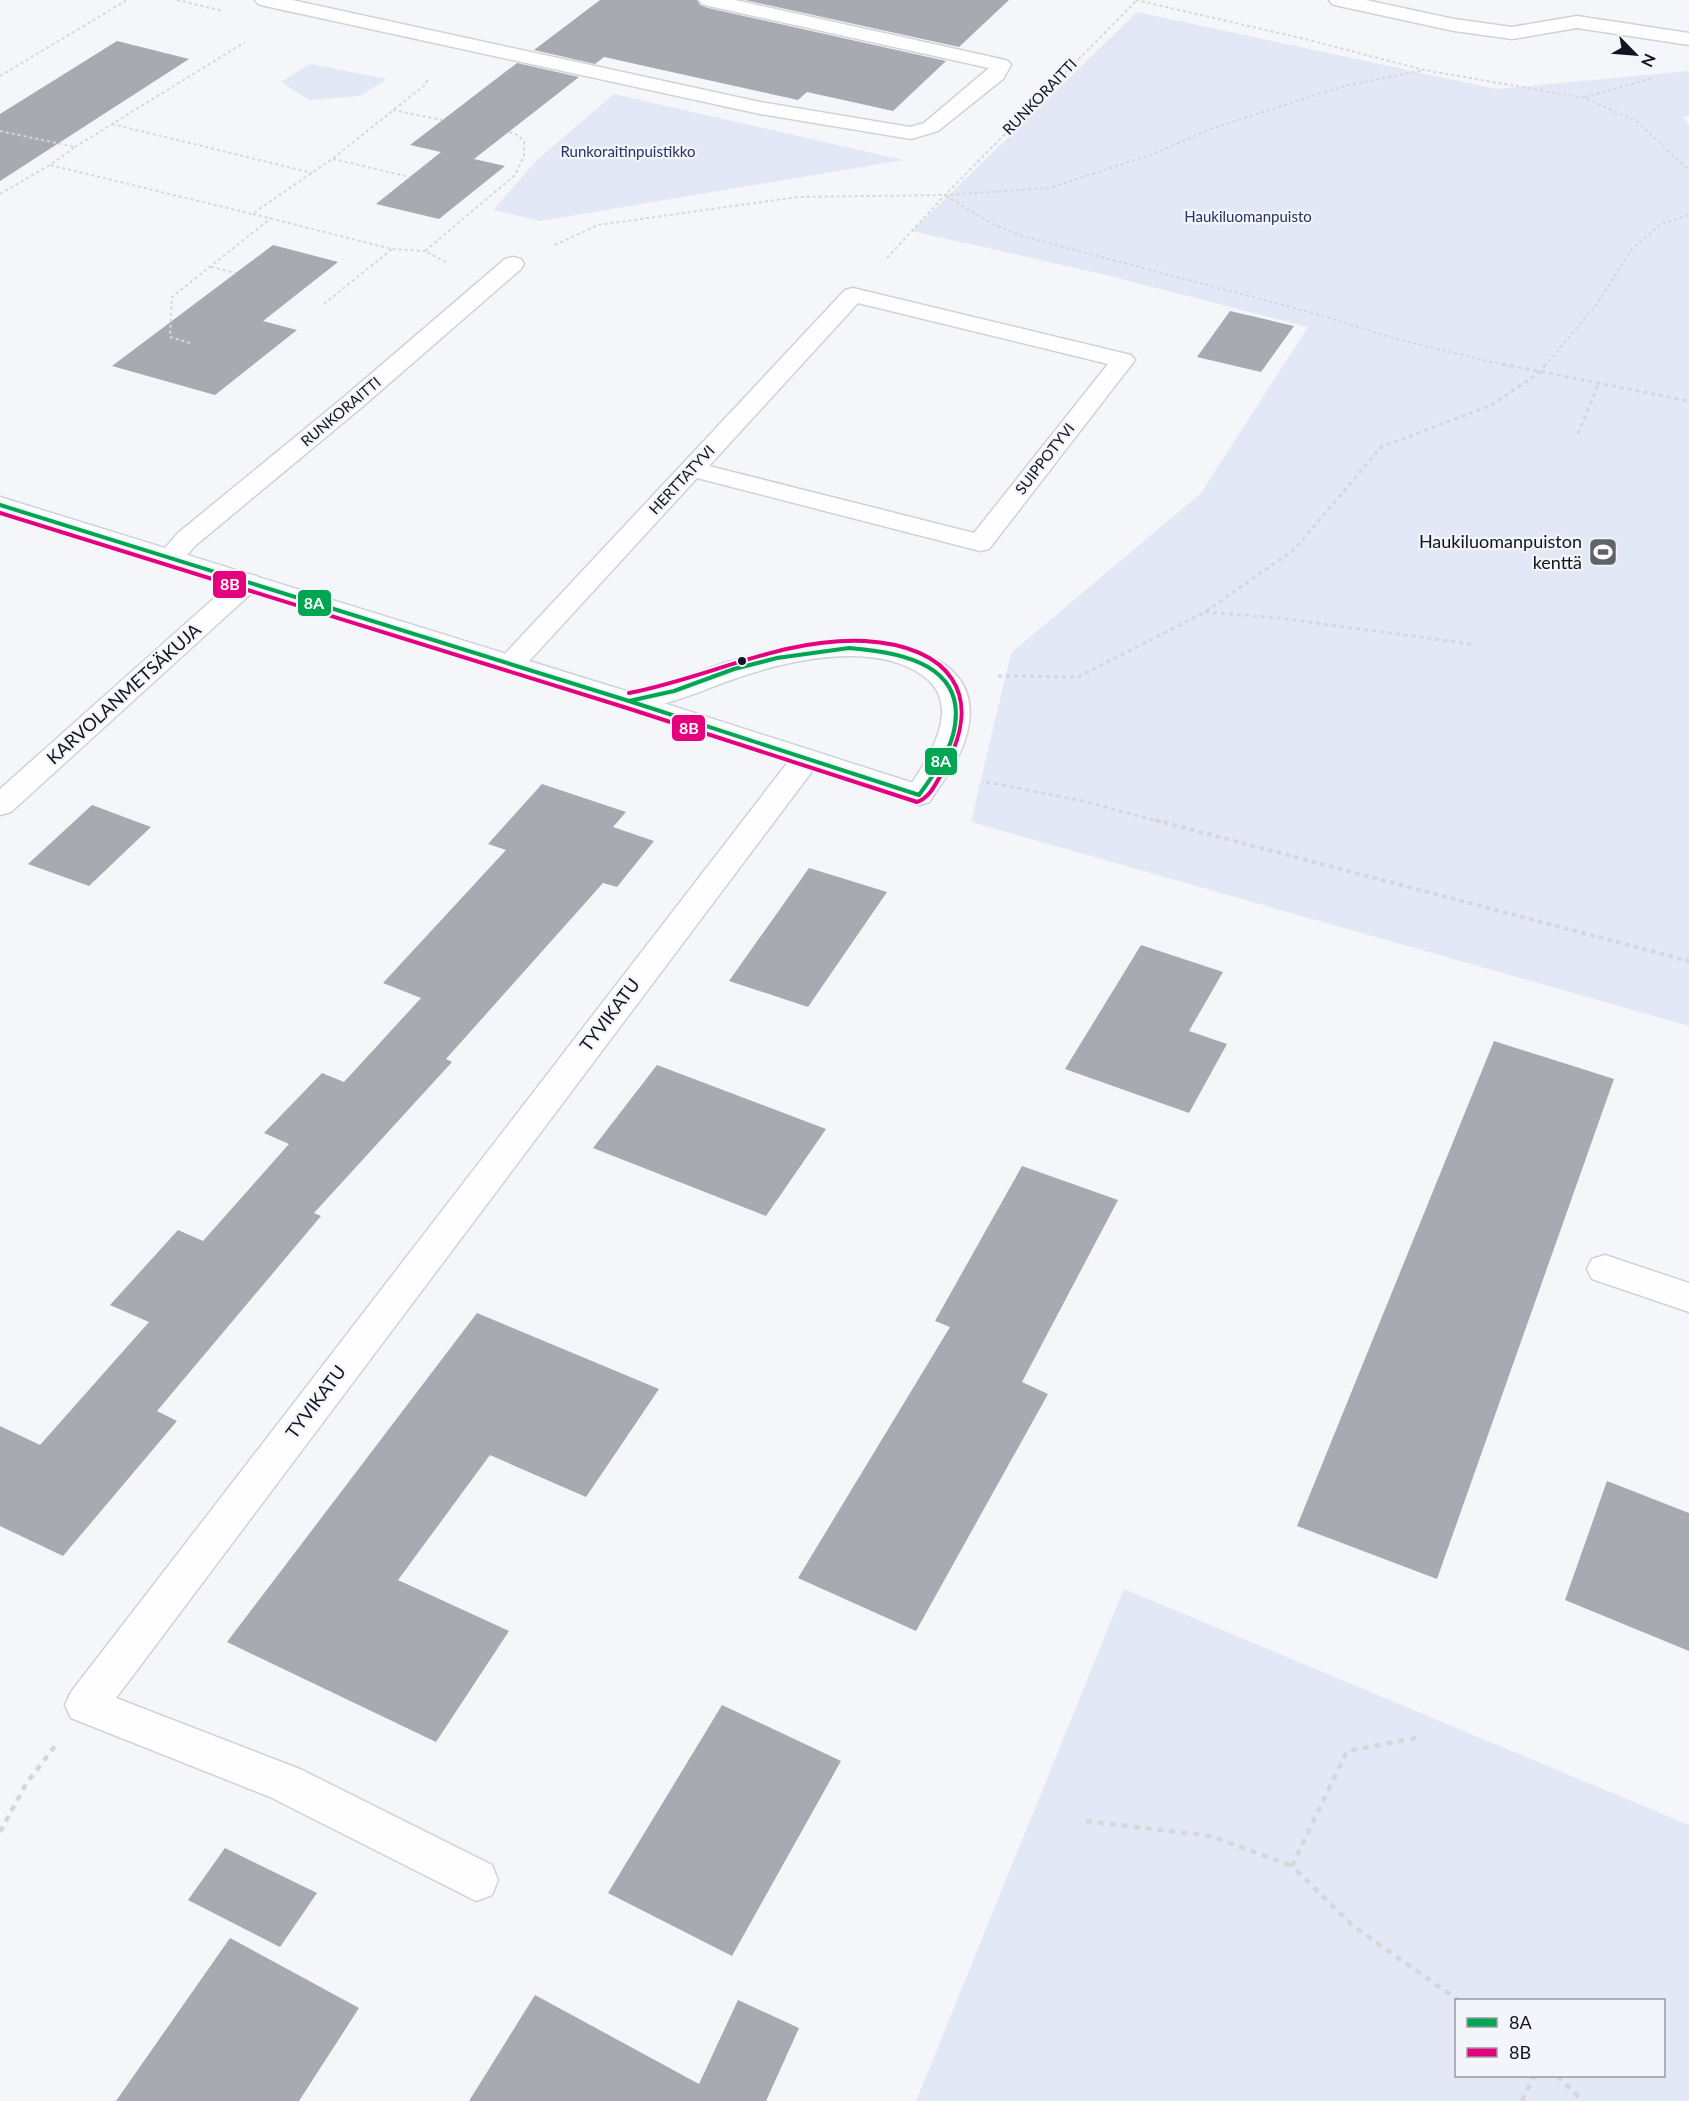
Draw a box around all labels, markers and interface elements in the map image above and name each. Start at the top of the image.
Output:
north arrow [1605,24,1665,84]
text: N [1638,51,1660,70]
street label: RUNKORAITTI [998,55,1080,138]
park label: Runkoraitinpuistikko [561,142,695,160]
park label: Haukiluomanpuisto [1184,207,1312,225]
street label: RUNKORAITTI [297,373,384,450]
street label: SUIPPOTYVI [1011,419,1078,498]
street label: HERTTATYVI [645,441,718,517]
place label: Haukiluomanpuiston kenttä [1419,530,1582,573]
sports icon: Haukiluomanpuiston kenttä [1587,536,1619,568]
line badge: 8B [212,570,247,599]
text: 8B [220,574,240,593]
line badge: 8A [297,589,332,617]
text: 8A [304,593,325,612]
street label: KARVOLANMETSÄKUJA [42,618,206,768]
unlabelled marker [736,655,748,667]
line badge: 8B [671,714,706,742]
text: 8B [679,718,699,737]
line badge: 8A [924,747,958,776]
text: 8A [931,751,952,770]
street label: TYVIKATU [575,974,644,1055]
street label: TYVIKATU [281,1361,350,1442]
legend [1455,1999,1665,2077]
text: 8A [1509,2011,1532,2033]
text: 8B [1509,2041,1531,2063]

